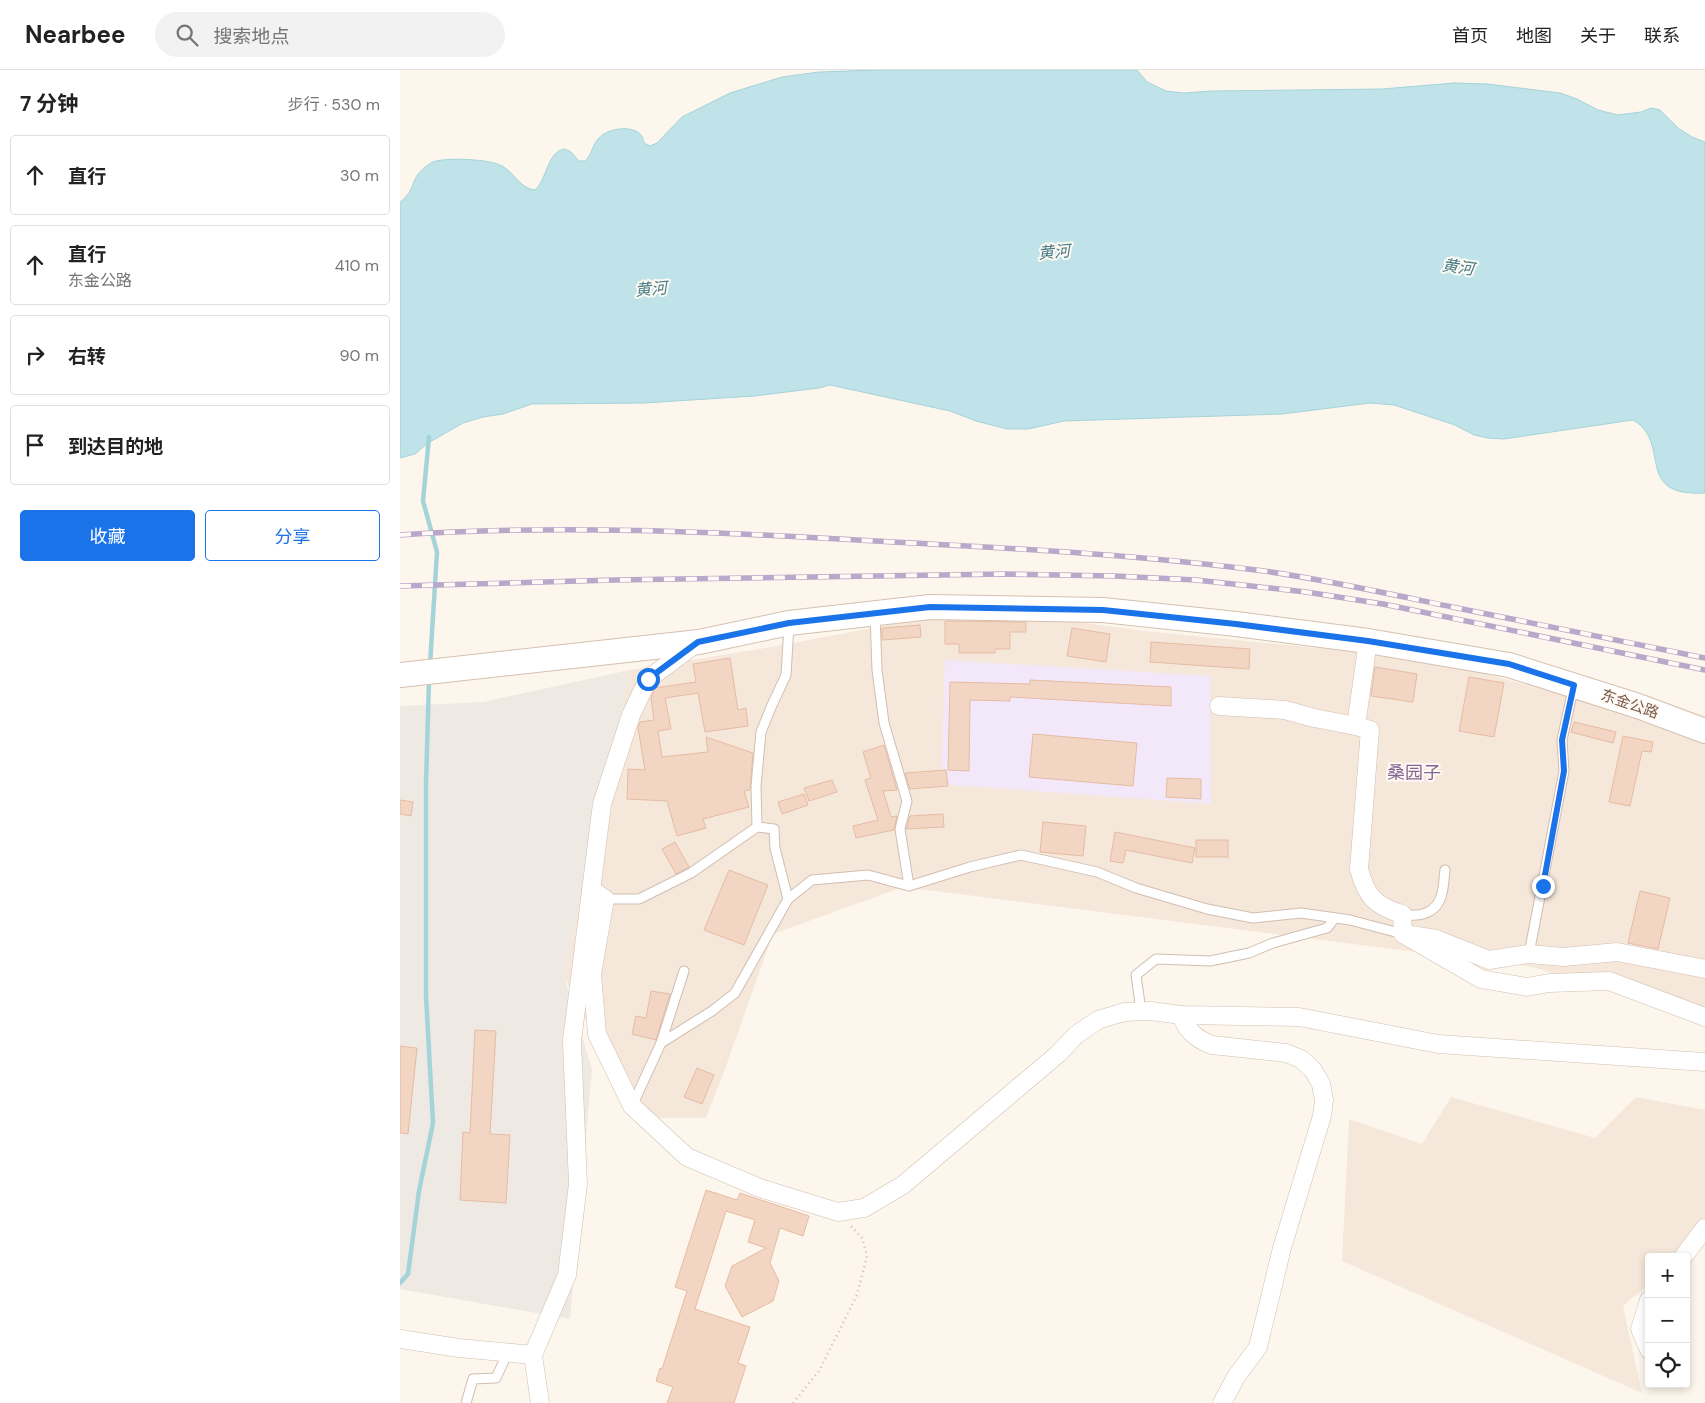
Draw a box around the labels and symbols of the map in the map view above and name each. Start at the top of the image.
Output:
water label: 黄河 [1037,240,1074,264]
water label: 黄河 [1441,254,1478,280]
water label: 黄河 [634,277,671,301]
route start [637,668,660,691]
street label: 东金公路 [1598,685,1662,723]
district label: 桑园子 [1387,761,1441,785]
route end [1532,875,1555,898]

